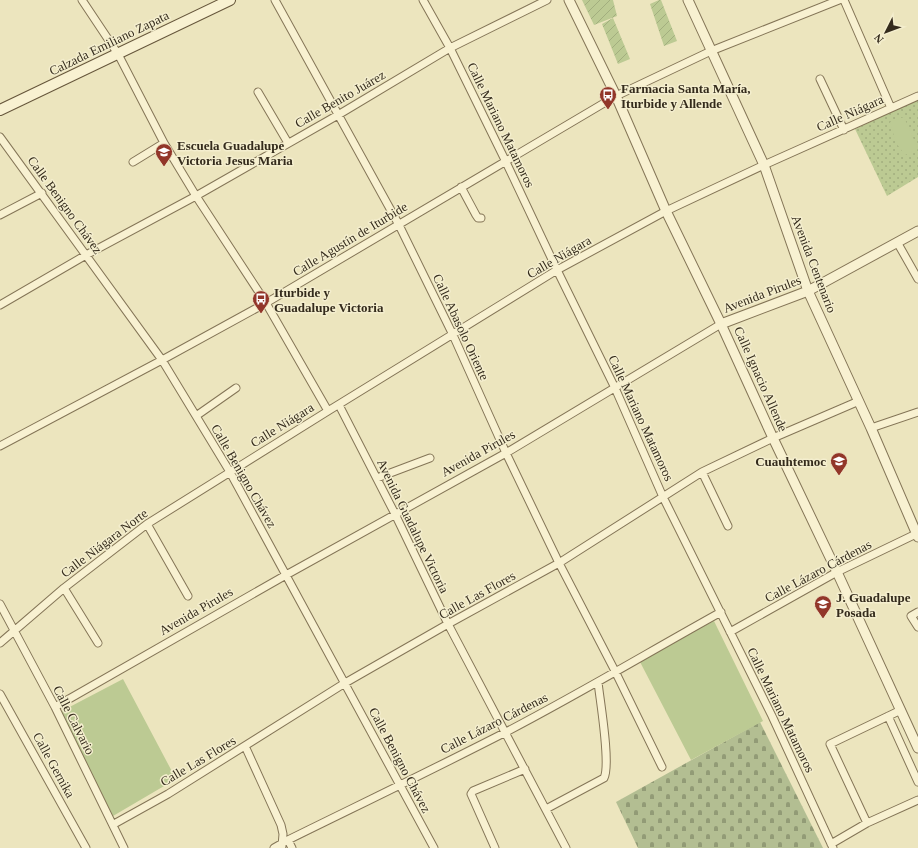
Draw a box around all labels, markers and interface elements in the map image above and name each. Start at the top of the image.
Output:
street label: Calzada Emiliano Zapata [47,7,172,79]
north arrow [866,12,906,52]
text: N [871,32,886,46]
street label: Calle Mariano Matamoros [464,60,538,190]
street label: Calle Benito Juárez [292,67,388,131]
place label: Farmacia Santa María, Iturbide y Allende [621,81,751,111]
bus stop icon: Farmacia Santa María, Iturbide y Allende [598,85,618,110]
street label: Calle Niágara [814,91,886,134]
place label: Escuela Guadalupe Victoria Jesus Maria [177,138,293,168]
school or university icon: Escuela Guadalupe Victoria Jesus Maria [154,142,174,167]
street label: Calle Benigno Chávez [25,153,106,257]
street label: Calle Agustín de Iturbide [290,199,410,279]
street label: Avenida Centenario [788,213,840,315]
street label: Calle Niágara [524,232,594,281]
street label: Calle Abasolo Oriente [430,271,492,383]
street label: Avenida Pirules [721,272,803,316]
place label: Iturbide y Guadalupe Victoria [274,285,384,315]
bus stop icon: Iturbide y Guadalupe Victoria [251,289,271,314]
street label: Calle Ignacio Allende [731,324,791,434]
street label: Calle Mariano Matamoros [605,353,677,483]
street label: Calle Niágara [248,399,317,450]
street label: Calle Benigno Chávez [208,422,280,531]
street label: Avenida Pirules [438,426,518,480]
school or university icon: Cuauhtemoc [829,451,849,476]
place label: Cuauhtemoc [755,454,826,469]
street label: Avenida Guadalupe Victoria [374,456,452,596]
street label: Calle Niágara Norte [58,505,150,580]
street label: Calle Lázaro Cárdenas [762,537,874,605]
street label: Calle Las Flores [436,568,518,622]
street label: Avenida Pirules [157,584,235,638]
place label: J. Guadalupe Posada [836,590,911,620]
school or university icon: J. Guadalupe Posada [813,594,833,619]
street label: Calle Mariano Matamoros [744,645,818,775]
street label: Calle Calvario [50,683,98,757]
street label: Calle Lázaro Cárdenas [438,689,550,757]
street label: Calle Benigno Chávez [366,705,434,815]
street label: Calle Gernika [30,730,78,801]
street label: Calle Las Flores [158,733,238,789]

